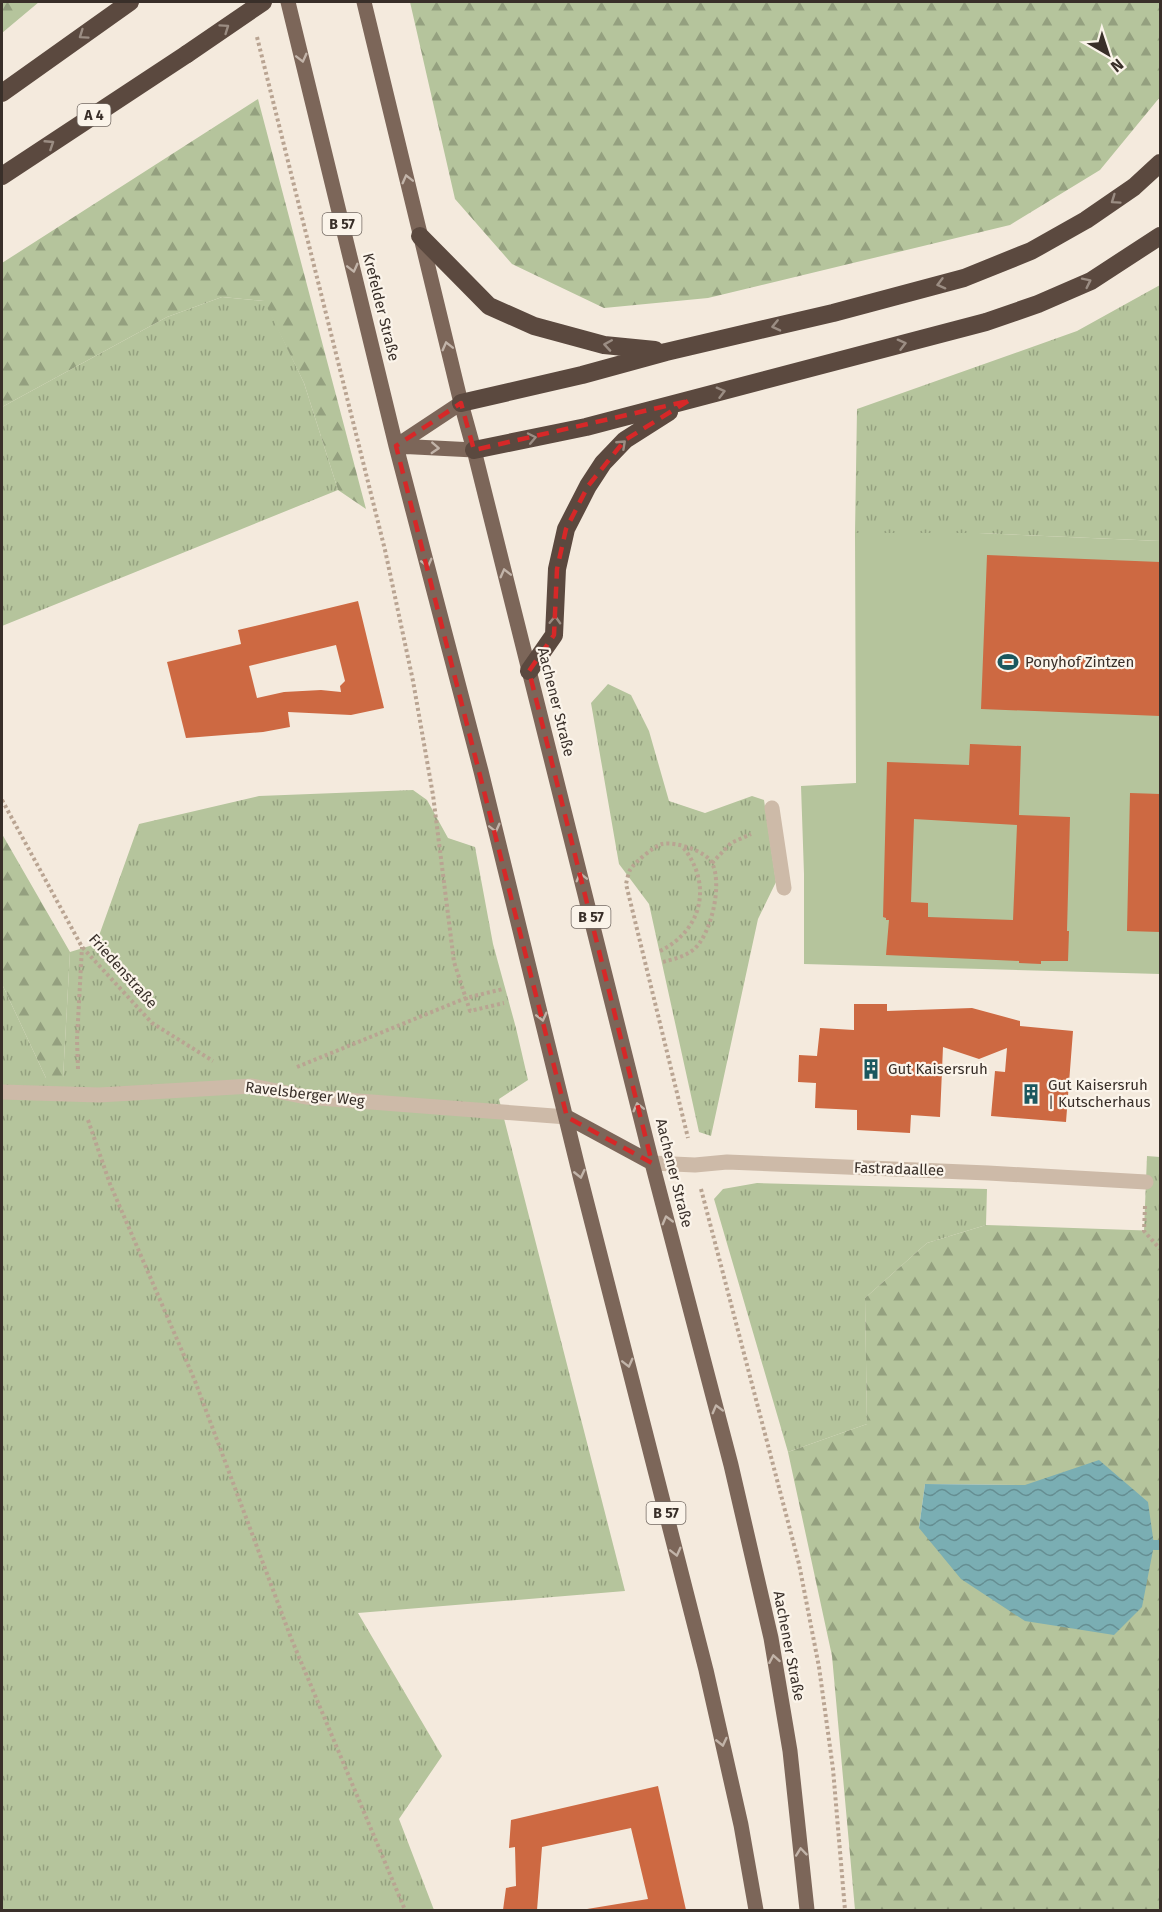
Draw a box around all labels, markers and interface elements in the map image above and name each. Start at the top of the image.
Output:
one-way arrow [218,24,229,35]
north arrow [1078,24,1138,84]
one-way arrow [78,28,89,39]
one-way arrow [294,53,307,63]
text: N [1107,55,1127,76]
road number: A 4 [78,104,110,126]
one-way arrow [44,140,55,151]
one-way arrow [401,174,414,184]
one-way arrow [1111,193,1122,204]
road number: B 57 [322,213,362,235]
street label: Krefelder Straße [359,251,403,363]
one-way arrow [345,263,358,273]
one-way arrow [936,277,946,289]
one-way arrow [1081,278,1092,290]
one-way arrow [771,318,781,331]
one-way arrow [603,339,613,351]
one-way arrow [897,339,907,351]
one-way arrow [442,341,455,351]
one-way arrow [715,387,726,399]
one-way arrow [526,432,536,445]
one-way arrow [616,440,626,451]
one-way arrow [431,442,440,455]
one-way arrow [420,558,433,568]
one-way arrow [499,569,512,579]
one-way arrow [548,615,561,624]
street label: Aachener Straße [534,646,578,758]
sports icon: Ponyhof Zintzen [996,650,1020,674]
place label: Ponyhof Zintzen [1025,653,1134,671]
one-way arrow [488,823,501,833]
one-way arrow [575,872,588,882]
road number: B 57 [572,906,610,928]
street label: Friedenstraße [85,930,161,1012]
one-way arrow [534,1012,547,1022]
building icon: Gut Kaisersruh [859,1057,883,1081]
place label: Gut Kaisersruh [888,1060,988,1078]
place label: Gut Kaisersruh | Kutscherhaus [1048,1076,1150,1111]
street label: Ravelsberger Weg [244,1078,366,1110]
building icon: Gut Kaisersruh | Kutscherhaus [1019,1082,1043,1106]
one-way arrow [633,1102,646,1112]
street label: Aachener Straße [652,1117,696,1229]
street label: Fastradaallee [853,1158,945,1180]
one-way arrow [572,1169,585,1179]
one-way arrow [662,1215,675,1225]
one-way arrow [620,1358,633,1368]
one-way arrow [711,1404,724,1414]
road number: B 57 [646,1502,686,1524]
one-way arrow [668,1547,681,1557]
street label: Aachener Straße [770,1589,808,1703]
one-way arrow [769,1655,781,1664]
one-way arrow [715,1737,728,1747]
one-way arrow [795,1848,808,1857]

